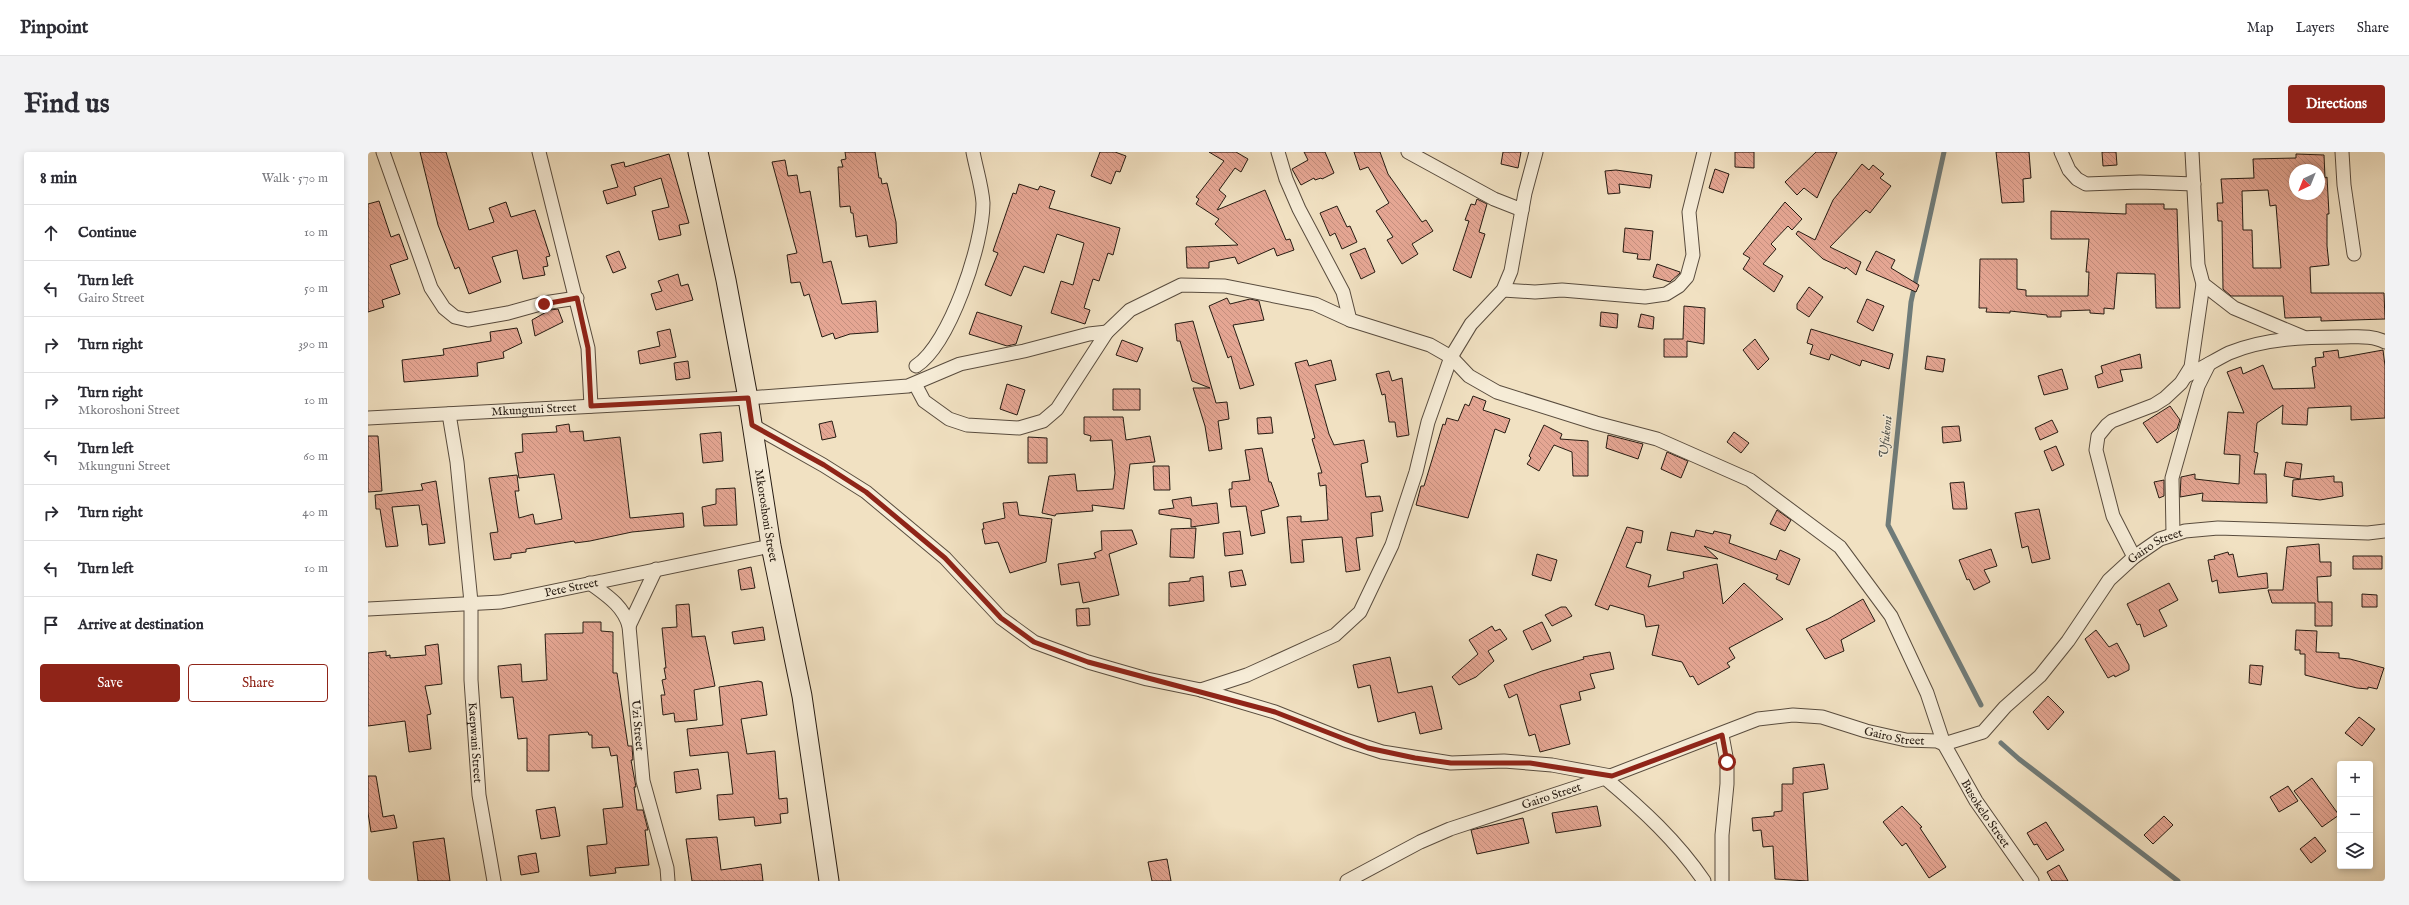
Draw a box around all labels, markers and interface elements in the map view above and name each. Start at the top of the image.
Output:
text: Pinpoint [20,16,88,40]
text: Map [2247,19,2274,37]
text: Layers [2296,19,2335,37]
text: Share [2357,19,2389,37]
button: Directions [2288,85,2385,123]
text: Find us [24,87,110,122]
north arrow [2289,164,2325,200]
text: 8 min [40,168,77,189]
text: Walk · 570 m [262,170,328,187]
icon: ahead [40,222,62,244]
text: Continue [78,223,136,242]
text: 10 m [304,224,328,241]
text: Turn left [78,271,134,290]
icon: left [40,278,62,300]
text: 50 m [304,280,328,297]
text: Gairo Street [78,290,144,307]
route end [535,295,553,313]
icon: right [40,334,62,356]
text: Turn right [78,335,143,354]
text: 390 m [298,336,328,353]
text: Turn right [78,383,143,402]
icon: right [40,390,62,412]
text: 10 m [304,392,328,409]
street label: Mkunguni Street [491,400,577,419]
text: Mkoroshoni Street [78,402,180,419]
water label: Ufukoni [1875,414,1897,459]
text: Turn left [78,439,134,458]
icon: left [40,446,62,468]
text: 60 m [303,448,328,465]
text: Mkunguni Street [78,458,170,475]
street label: Mkoroshoni Street [752,468,782,563]
icon: right [40,502,62,524]
text: Turn right [78,503,143,522]
text: 40 m [302,504,328,521]
street label: Gairo Street [2124,525,2184,567]
icon: left [40,558,62,580]
text: Turn left [78,559,134,578]
text: 10 m [304,560,328,577]
street label: Pete Street [543,575,599,600]
icon: arrive [40,614,62,636]
text: Arrive at destination [78,615,204,634]
button: Save [40,664,180,702]
button: Share [188,664,328,702]
street label: Uzi Street [628,699,648,751]
street label: Kaepwani Street [465,702,486,783]
street label: Gairo Street [1863,723,1925,748]
route start [1718,753,1736,771]
map controls [2337,761,2373,869]
button: + [2337,761,2373,797]
street label: Busokelo Street [1958,777,2014,851]
street label: Gairo Street [1520,779,1583,812]
button: − [2337,797,2373,833]
button: layers [2337,833,2373,869]

